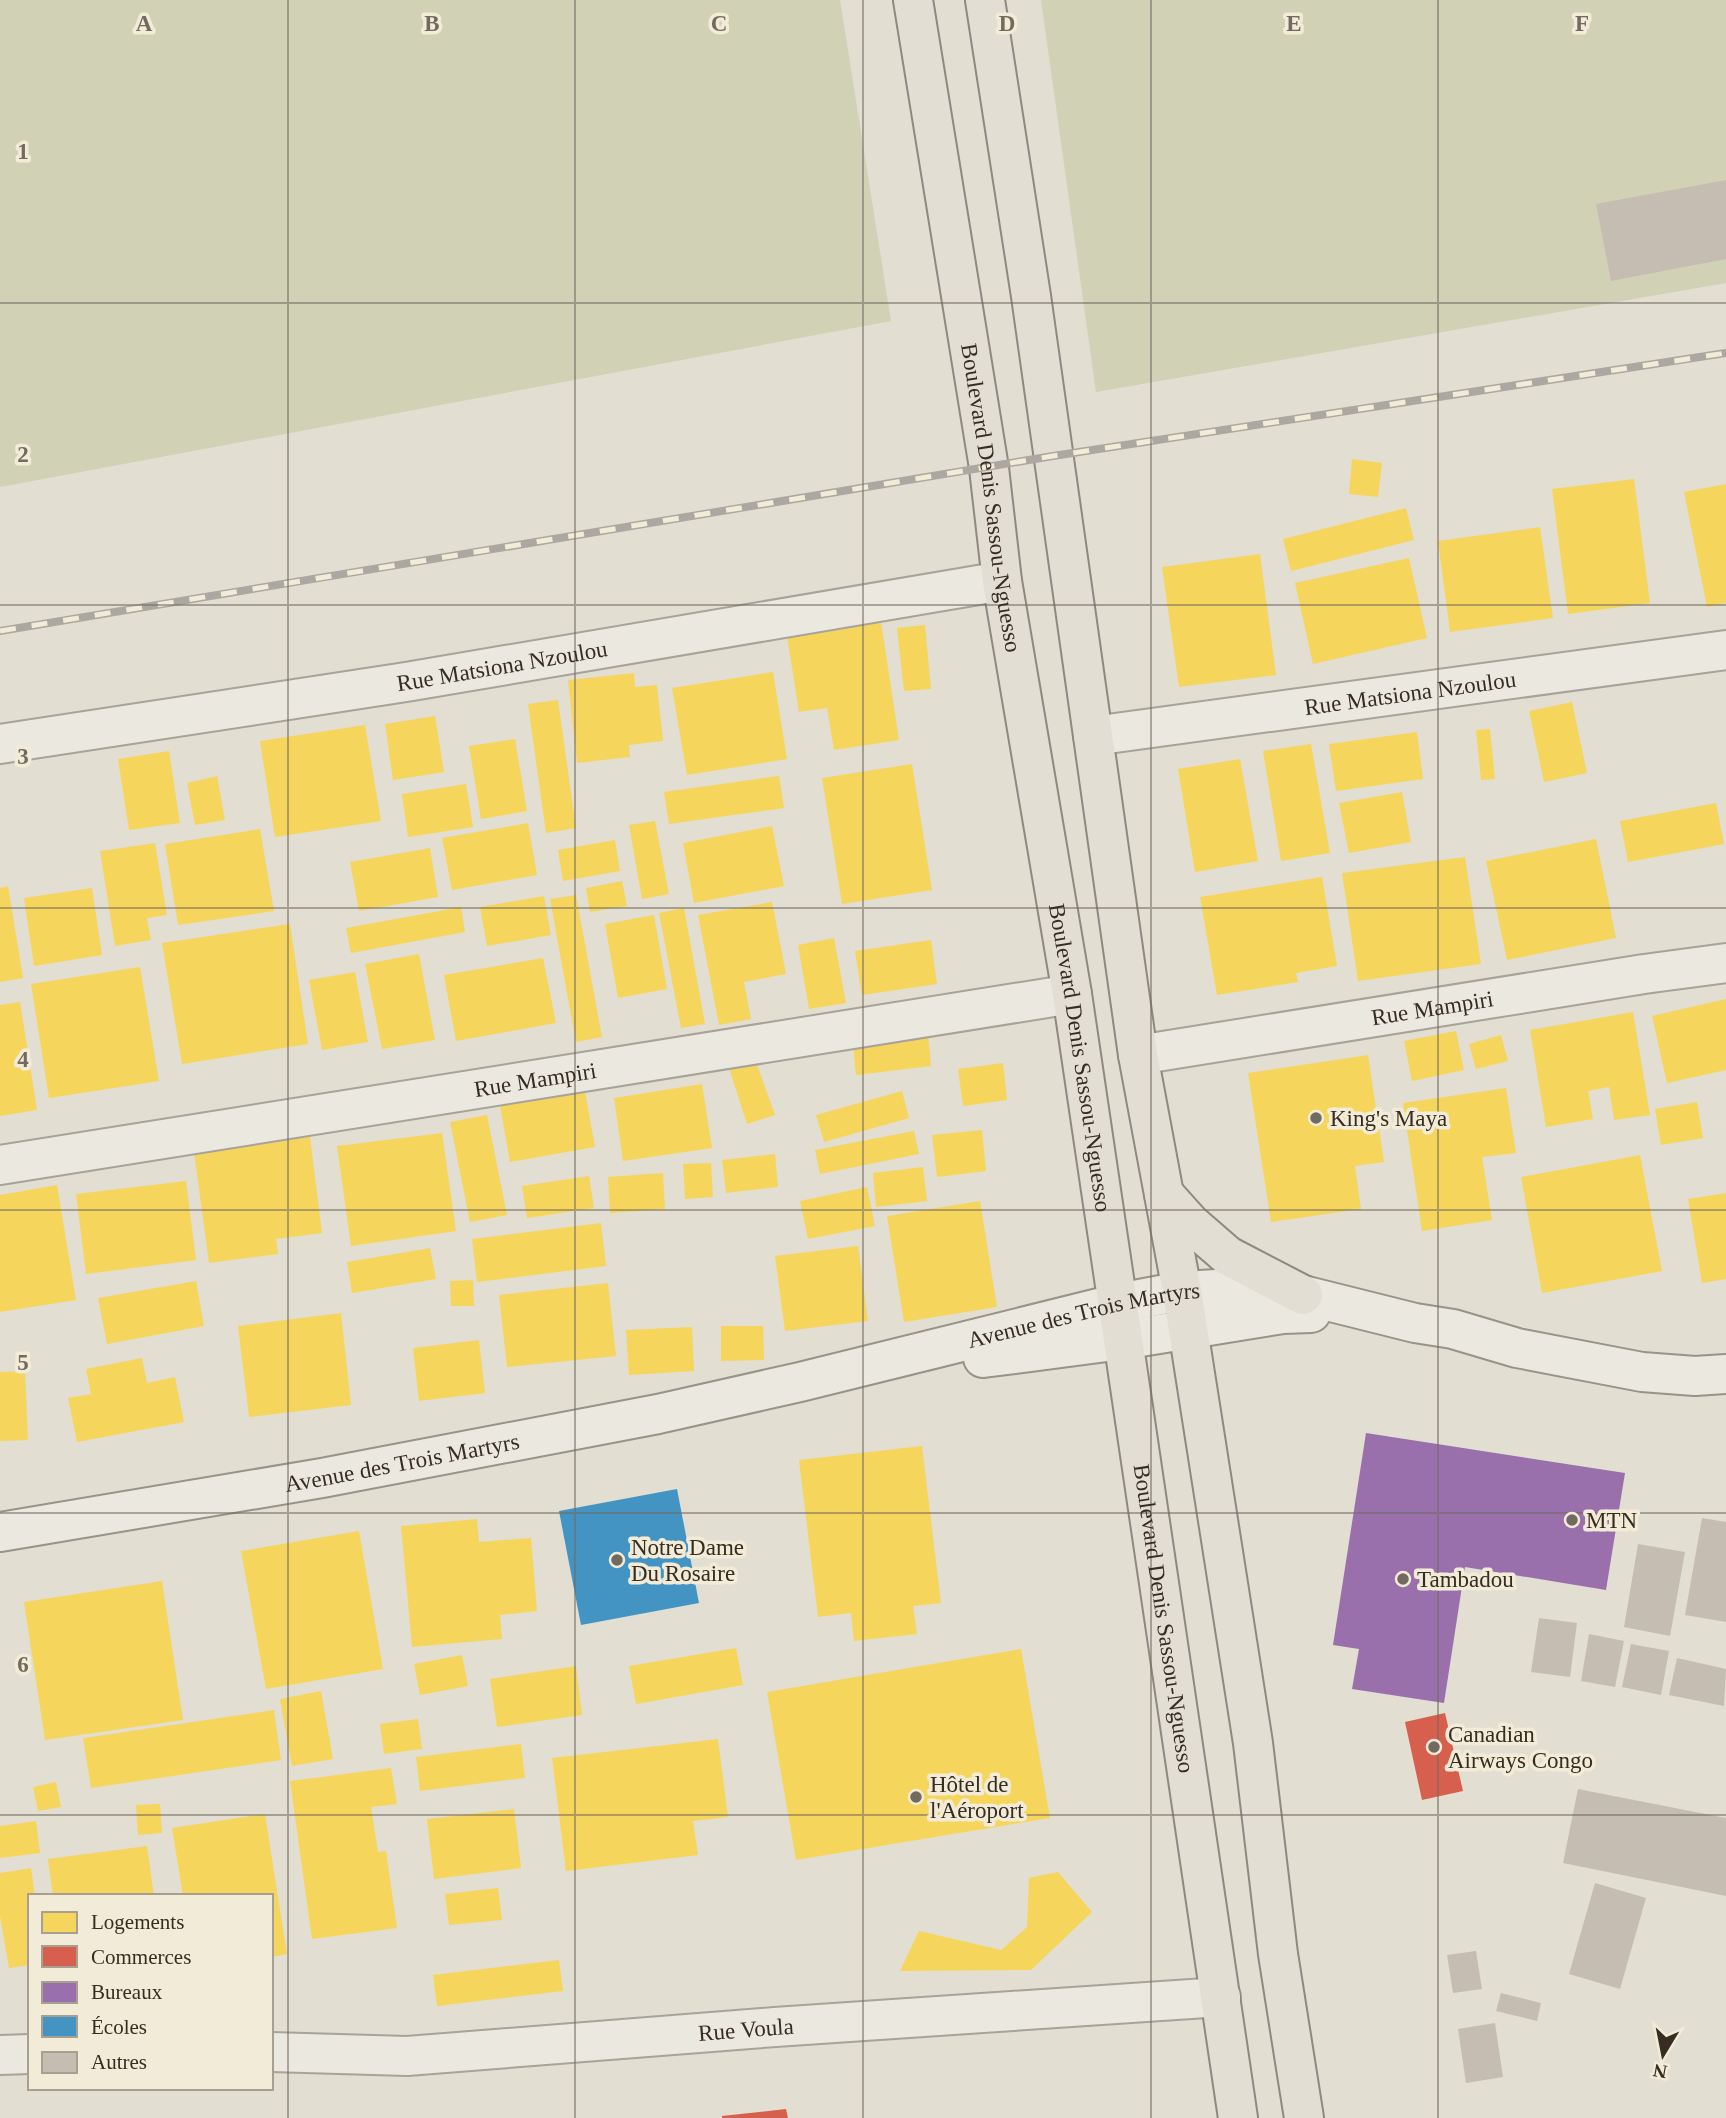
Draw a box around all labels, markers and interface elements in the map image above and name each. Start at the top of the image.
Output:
text: A [136,11,153,36]
text: B [424,11,440,36]
text: C [711,11,727,36]
text: D [999,11,1015,36]
text: E [1286,11,1302,36]
text: F [1575,11,1589,36]
text: 1 [17,139,29,164]
street label: Boulevard Denis Sassou-Nguesso [956,342,1026,654]
text: 2 [17,442,29,467]
street label: Rue Matsiona Nzoulou [395,636,610,696]
street label: Rue Matsiona Nzoulou [1303,666,1518,720]
text: 3 [17,744,29,769]
street label: Boulevard Denis Sassou-Nguesso [1044,901,1117,1214]
street label: Rue Mampiri [1369,986,1495,1030]
text: 4 [17,1047,29,1072]
street label: Rue Mampiri [472,1058,598,1102]
place label: King's Maya [1330,1106,1447,1131]
marker: King's Maya [1308,1110,1324,1126]
street label: Avenue des Trois Martyrs [965,1277,1201,1353]
text: 5 [17,1350,29,1375]
street label: Avenue des Trois Martyrs [283,1428,521,1497]
street label: Boulevard Denis Sassou-Nguesso [1129,1462,1199,1775]
place label: MTN [1586,1508,1638,1533]
marker: MTN [1564,1512,1580,1528]
place label: Notre Dame Du Rosaire [631,1535,744,1586]
marker: Notre Dame Du Rosaire [609,1552,625,1568]
place label: Tambadou [1417,1567,1514,1592]
marker: Tambadou [1395,1571,1411,1587]
text: 6 [17,1652,29,1677]
place label: Canadian Airways Congo [1448,1722,1593,1773]
marker: Canadian Airways Congo [1426,1739,1442,1755]
place label: Hôtel de l'Aéroport [930,1772,1024,1823]
marker: Hôtel de l'Aéroport [908,1789,924,1805]
legend [28,1894,273,2090]
text: Logements [91,1910,184,1934]
text: Commerces [91,1945,191,1969]
text: Bureaux [91,1980,163,2004]
street label: Rue Voula [697,2013,794,2046]
text: Écoles [91,2015,147,2039]
north arrow [1628,2020,1698,2090]
text: Autres [91,2050,147,2074]
text: N [1651,2060,1669,2083]

